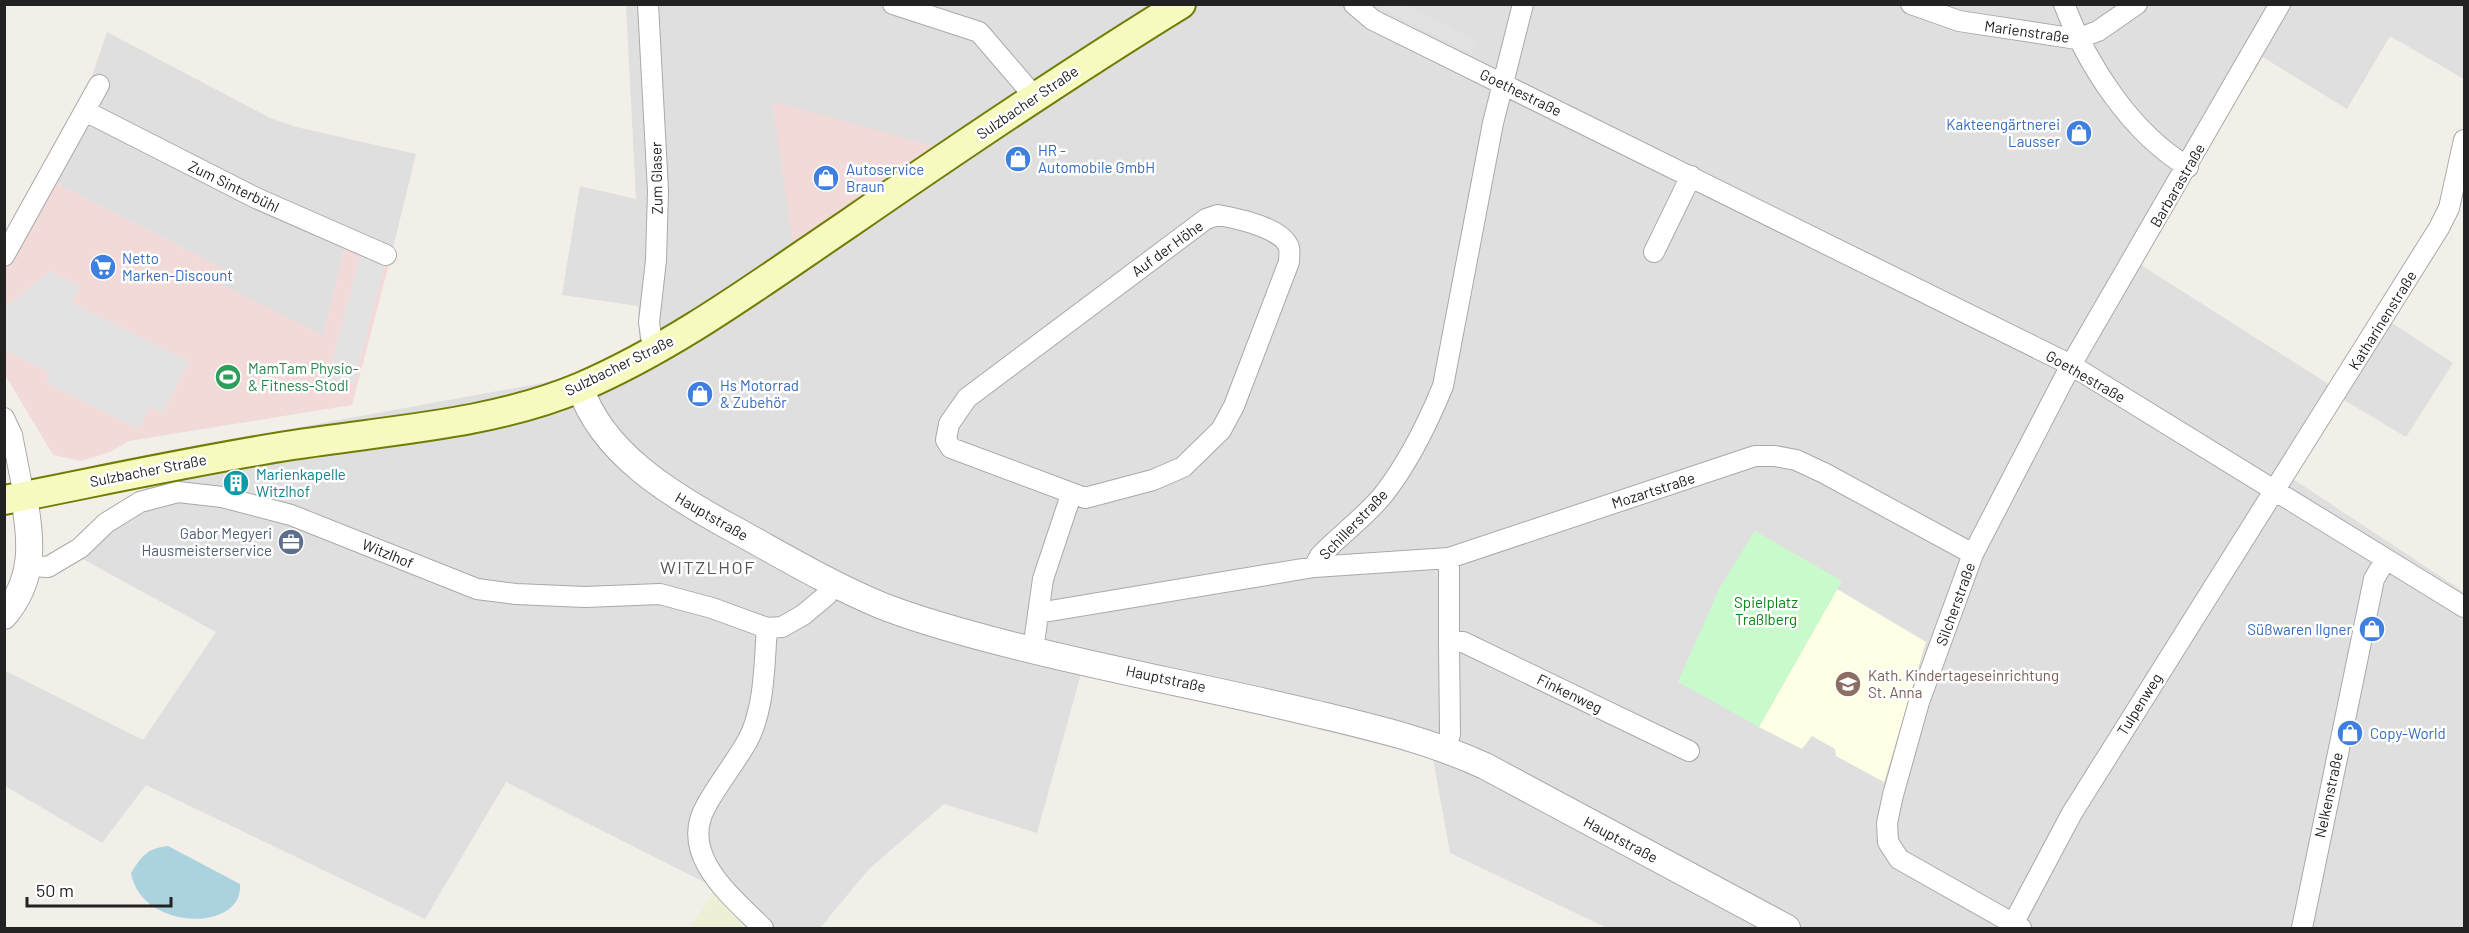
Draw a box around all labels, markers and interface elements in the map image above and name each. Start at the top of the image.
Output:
street label: Marienstraße [1983,16,2071,46]
street label: Sulzbacher Straße [973,61,1081,143]
street label: Goethestraße [1477,64,1565,120]
place label: Kakteengärtnerei Lausser [1946,115,2061,150]
shop icon: Kakteengärtnerei Lausser [2064,118,2094,148]
street label: Barbarastraße [2146,140,2208,230]
street label: Zum Glaser [646,141,666,214]
place label: HR - Automobile GmbH [1038,141,1155,176]
shop icon: HR - Automobile GmbH [1003,144,1033,174]
street label: Zum Sinterbühl [186,156,282,216]
place label: Autoservice Braun [846,160,924,195]
shop icon: Autoservice Braun [811,163,841,193]
street label: Auf der Höhe [1128,216,1206,280]
place label: Netto Marken-Discount [122,249,233,284]
supermarket icon: Netto Marken-Discount [88,252,118,282]
street label: Katharinenstraße [2344,267,2420,373]
street label: Sulzbacher Straße [562,331,676,399]
street label: Goethestraße [2043,346,2129,406]
place label: MamTam Physio- & Fitness-Stodl [248,359,359,394]
sports icon: MamTam Physio- & Fitness-Stodl [213,362,243,392]
place label: Hs Motorrad & Zubehör [720,376,799,411]
shop icon: Hs Motorrad & Zubehör [685,379,715,409]
street label: Sulzbacher Straße [88,450,208,490]
place label: Marienkapelle Witzlhof [256,465,346,500]
building icon: Marienkapelle Witzlhof [221,468,251,498]
street label: Mozartstraße [1609,468,1697,512]
street label: Schillerstraße [1315,485,1391,563]
street label: Hauptstraße [672,488,752,544]
place label: Gabor Megyeri Hausmeisterservice [142,524,272,559]
office icon: Gabor Megyeri Hausmeisterservice [276,527,306,557]
street label: Witzlhof [360,535,416,571]
district label: WITZLHOF [660,556,756,578]
street label: Silcherstraße [1932,560,1978,648]
park label: Spielplatz Traßlberg [1734,593,1798,628]
shop icon: Süßwaren Ilgner [2357,614,2387,644]
place label: Süßwaren Ilgner [2247,620,2353,638]
street label: Hauptstraße [1124,661,1208,695]
place label: Kath. Kindertageseinrichtung St. Anna [1868,666,2059,701]
school or university icon: Kath. Kindertageseinrichtung St. Anna [1833,669,1863,699]
street label: Finkenweg [1535,670,1605,716]
street label: Tulpenweg [2113,670,2165,738]
shop icon: Copy-World [2335,718,2365,748]
place label: Copy-World [2370,724,2446,742]
street label: Nelkenstraße [2310,751,2346,839]
street label: Hauptstraße [1581,812,1661,866]
scale bar [27,870,171,908]
text: 50 m [36,879,74,901]

